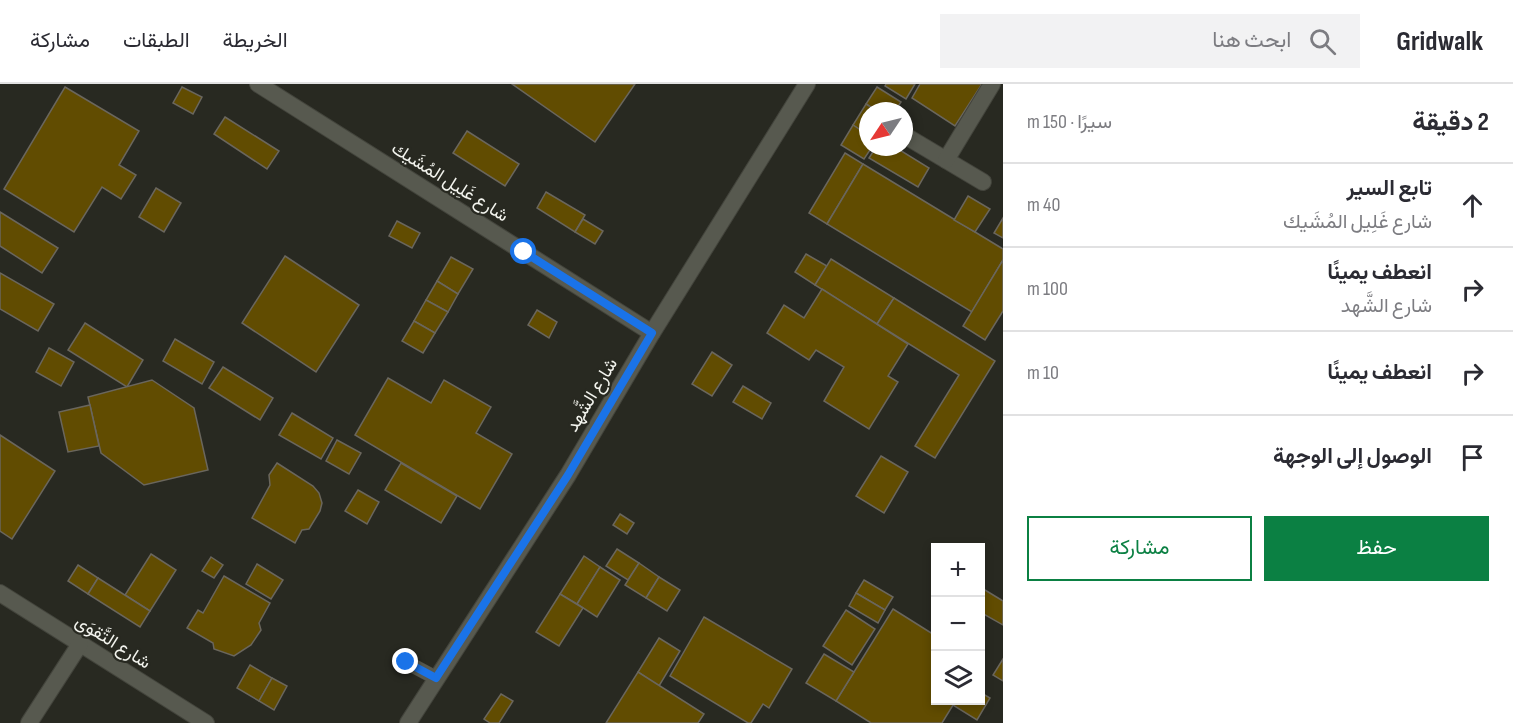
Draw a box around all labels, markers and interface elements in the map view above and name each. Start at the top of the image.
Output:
search box [940,14,1360,68]
icon: search [1306,25,1339,58]
text: Gridwalk [1396,25,1483,58]
text: ابحث هنا [1212,27,1291,54]
text: مشاركة [30,28,90,53]
text: الطبقات [123,28,190,53]
text: الخريطة [223,28,288,53]
north arrow [859,102,913,156]
text: 2 دقيقة [1412,107,1489,138]
text: سيرًا · 150 m [1027,110,1112,134]
street label: شارع غَلِيل المُشَيك [387,138,512,227]
text: تابع السير [1347,175,1432,202]
icon: ahead [1456,189,1489,222]
text: 40 m [1027,193,1060,217]
text: شارع غَلِيل المُشَيك [1283,210,1432,234]
route start [510,238,536,264]
text: انعطف يمينًا [1327,259,1432,286]
icon: right [1456,273,1489,306]
text: 100 m [1027,277,1068,301]
text: شارع الشَّهد [1341,294,1432,318]
street label: شارع الشَّهد [559,353,623,436]
icon: right [1456,357,1489,390]
text: انعطف يمينًا [1327,359,1432,386]
text: 10 m [1027,361,1059,385]
icon: arrive [1456,441,1489,474]
text: الوصول إلى الوجهة [1273,443,1432,470]
button: مشاركة [1027,516,1252,581]
button: حفظ [1264,516,1489,581]
map controls [931,543,985,705]
button: + [931,543,985,597]
button: − [931,597,985,651]
street label: شارع التَّقوَى [71,609,155,674]
route end [392,648,418,674]
button: layers [931,651,985,705]

